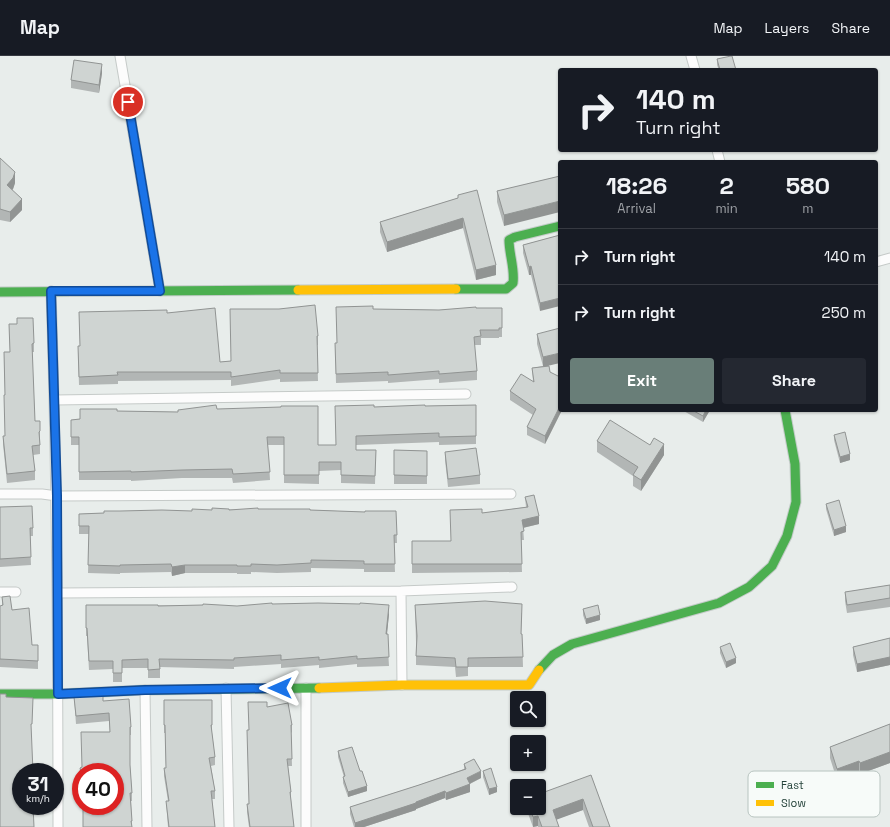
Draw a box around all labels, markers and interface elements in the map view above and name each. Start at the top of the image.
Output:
text: Map [20,15,60,40]
text: Map [713,19,743,37]
text: Layers [765,19,809,37]
text: Share [831,19,870,37]
text: 140 m [636,81,716,117]
icon: right [570,84,622,136]
pin [111,85,145,119]
icon: arrive [117,91,139,113]
text: Turn right [636,116,720,139]
text: 18:26 [606,170,667,201]
text: 2 [719,170,734,201]
text: 580 [786,170,830,201]
text: Arrival [617,200,656,217]
text: min [715,200,738,217]
text: m [802,200,813,217]
icon: right [570,246,592,268]
text: Turn right [604,247,675,266]
text: 140 m [824,247,866,266]
icon: right [570,302,592,324]
text: Turn right [604,303,675,322]
text: 250 m [822,303,866,322]
button: Exit [570,358,714,404]
button: Share [722,358,866,404]
position arrow [259,667,301,709]
map controls [510,691,546,815]
button: search [510,691,546,727]
button: + [510,735,546,771]
speed limit sign: 40 [72,763,124,815]
text: 31 [28,771,48,797]
legend [748,771,880,817]
text: Fast [781,778,804,792]
button: − [510,779,546,815]
text: km/h [26,792,50,805]
text: Slow [781,796,806,810]

